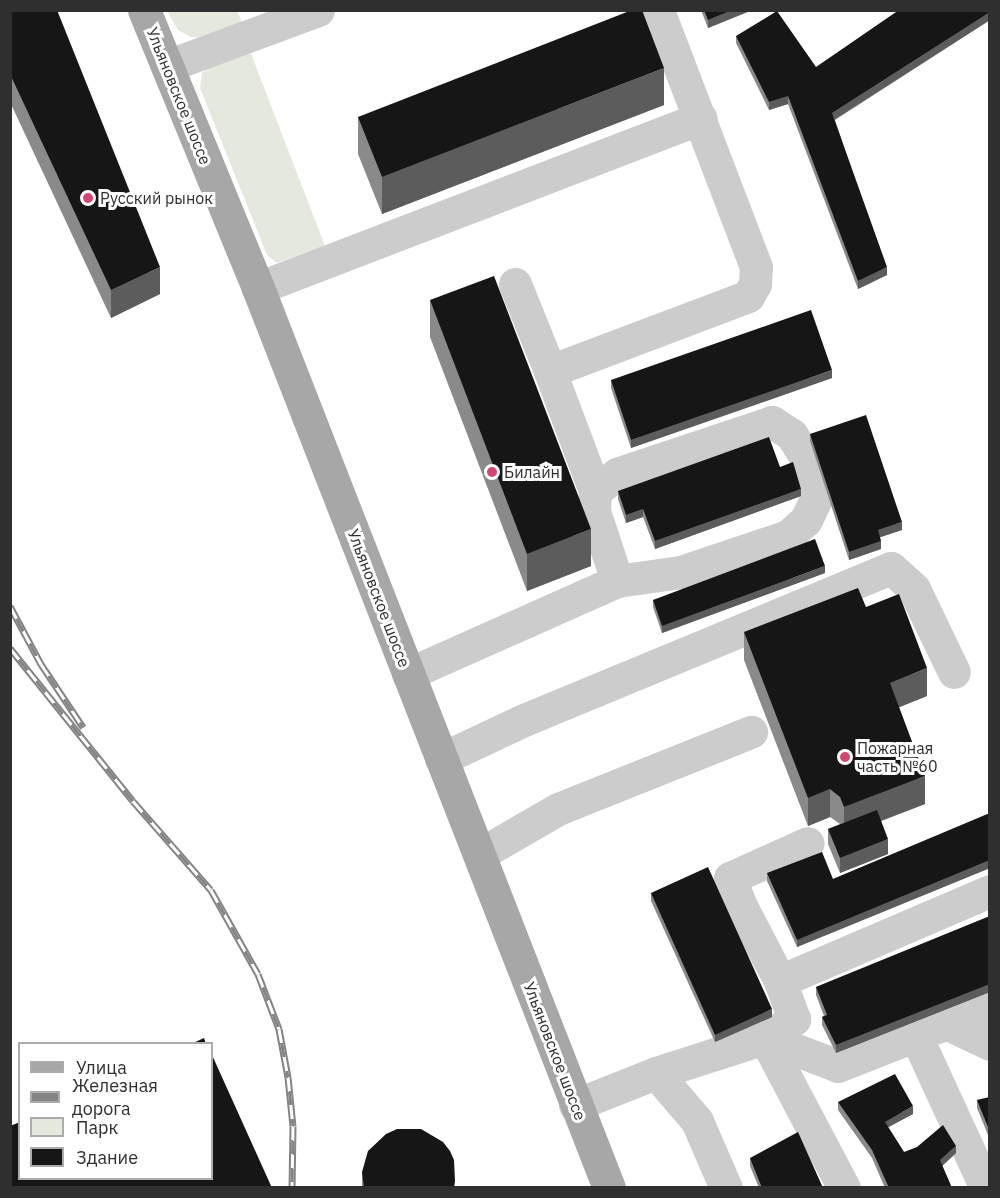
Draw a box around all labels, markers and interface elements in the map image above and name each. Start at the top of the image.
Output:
street label: Ульяновское шоссе [143,25,215,167]
place label: Русский рынок [100,188,213,208]
marker: Русский рынок [81,191,95,205]
place label: Билайн [504,462,560,482]
marker: Билайн [485,465,499,479]
street label: Ульяновское шоссе [344,526,414,670]
place label: Пожарная часть №60 [857,738,938,776]
marker: Пожарная часть №60 [838,750,852,764]
street label: Ульяновское шоссе [520,979,590,1123]
legend [18,1042,213,1180]
text: Улица [76,1056,127,1079]
text: Железная дорога [72,1074,158,1120]
text: Парк [76,1116,118,1139]
text: Здание [76,1146,138,1169]

